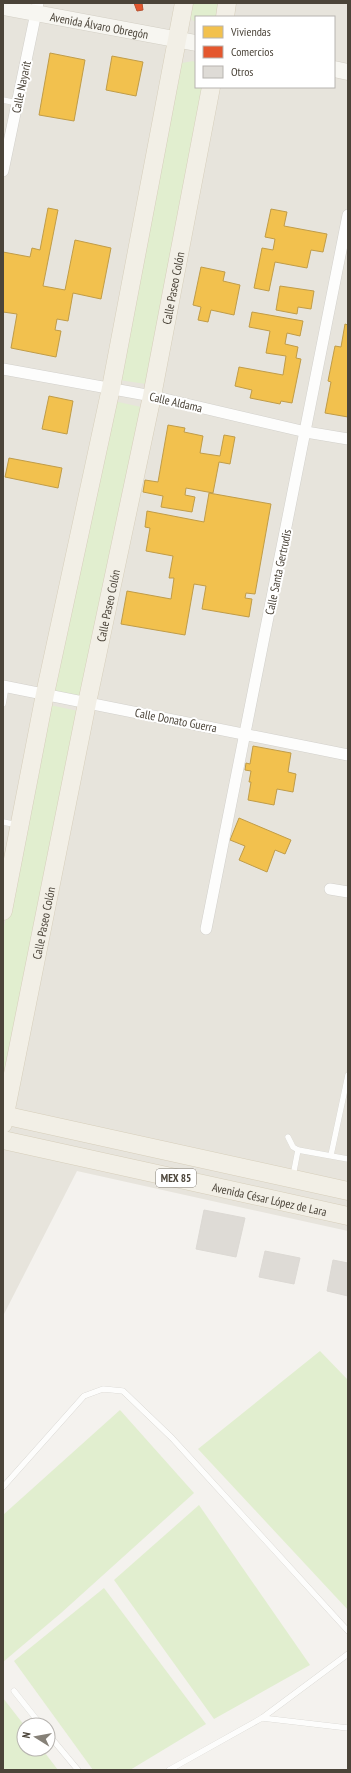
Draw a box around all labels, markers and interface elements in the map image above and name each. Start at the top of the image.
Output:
street label: Avenida Álvaro Obregón [49,8,150,41]
legend [195,16,335,88]
text: Viviendas [230,24,271,39]
text: Comercios [231,44,274,59]
street label: Calle Nayarit [8,59,34,114]
text: Otros [231,64,253,79]
street label: Calle Paseo Colón [158,251,187,326]
street label: Calle Aldama [148,389,204,415]
street label: Calle Santa Gertrudis [262,528,294,616]
street label: Calle Paseo Colón [93,568,123,643]
street label: Calle Donato Guerra [134,705,218,735]
street label: Calle Paseo Colón [29,885,58,960]
road number: MEX 85 [156,1169,196,1187]
street label: Avenida César López de Lara [211,1179,329,1219]
north arrow [16,1717,56,1757]
text: N [19,1731,34,1739]

